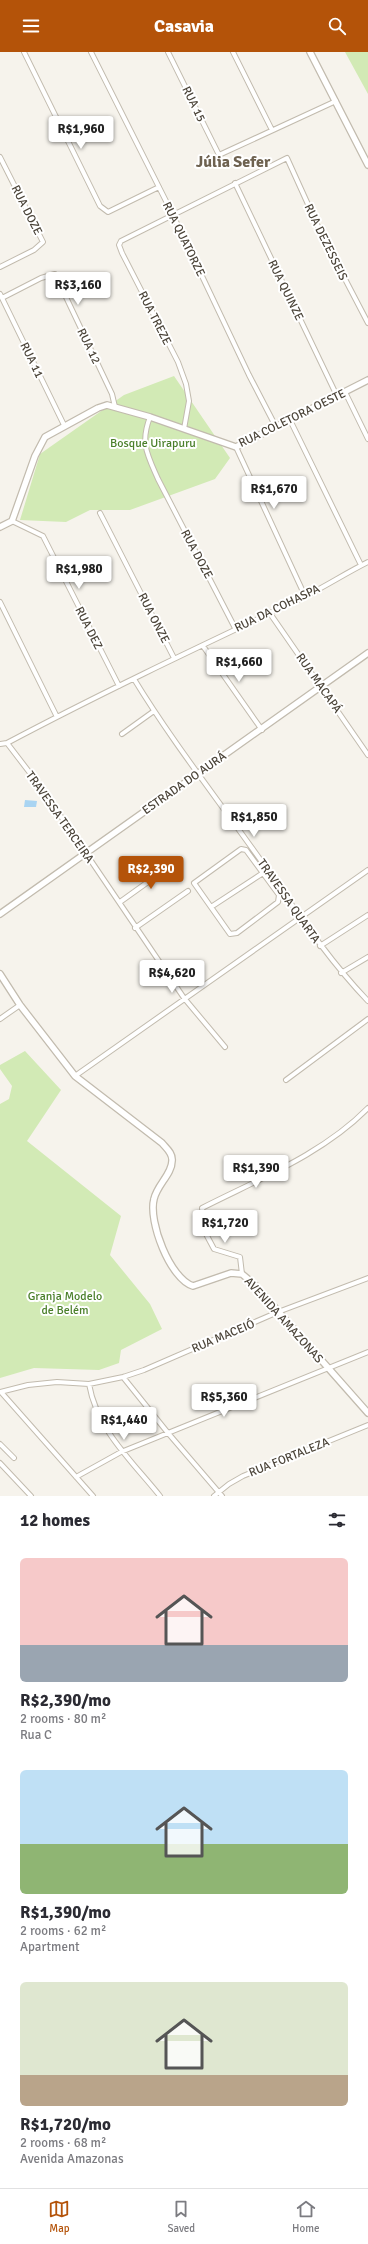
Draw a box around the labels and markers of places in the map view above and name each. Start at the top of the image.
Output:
pin: R$1,960 [44,116,118,150]
pin: R$3,160 [41,272,115,306]
pin: R$1,670 [237,476,311,510]
pin: R$1,980 [42,556,116,590]
pin: R$1,660 [202,649,276,683]
pin: R$1,850 [217,804,291,838]
pin: R$2,390 [114,856,188,890]
pin: R$4,620 [135,960,209,994]
pin: R$1,390 [219,1155,293,1189]
pin: R$1,720 [188,1210,262,1244]
pin: R$5,360 [187,1384,261,1418]
pin: R$1,440 [87,1407,161,1441]

